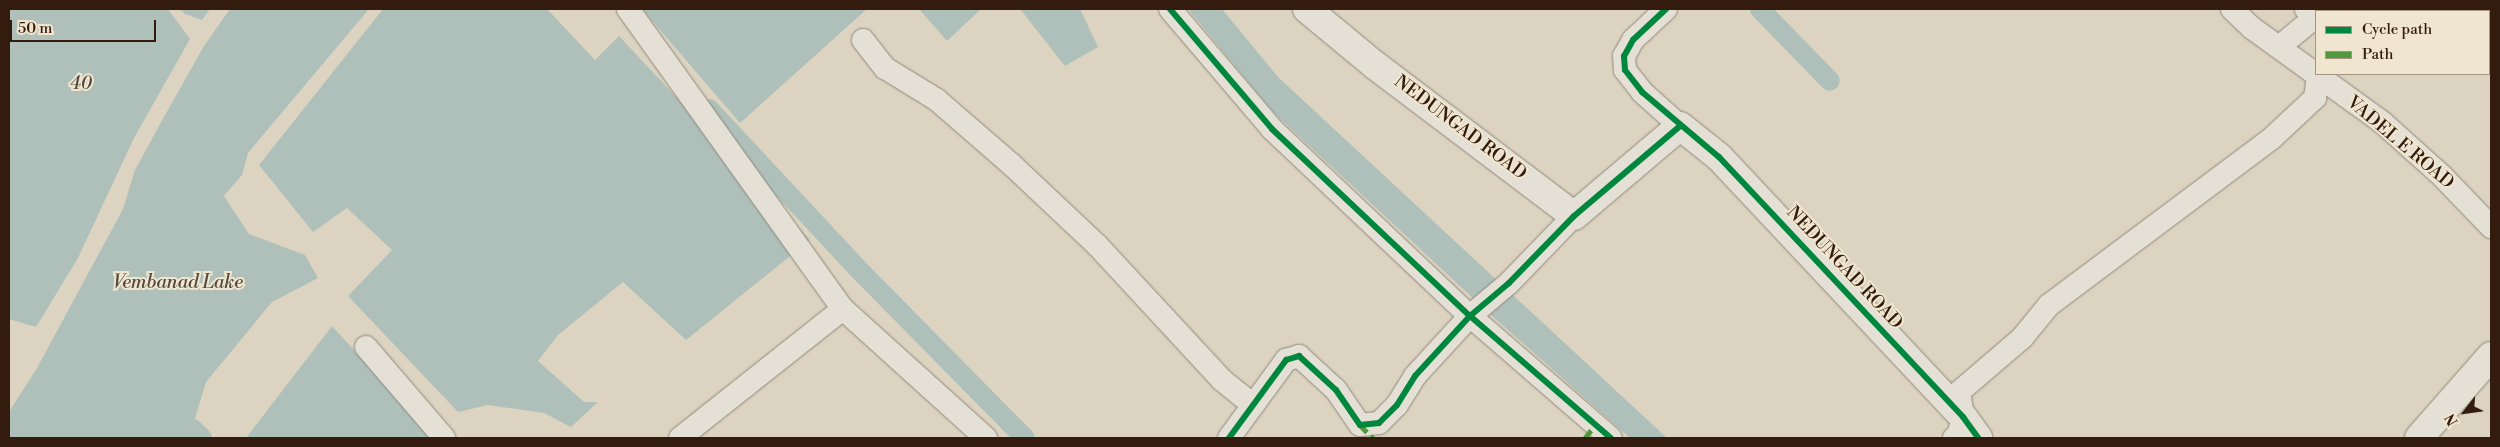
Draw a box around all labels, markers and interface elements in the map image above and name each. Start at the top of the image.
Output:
scale bar [12,10,159,42]
legend [2315,10,2490,75]
text: 50 m [18,19,52,38]
text: Cycle path [2362,20,2432,39]
text: Path [2362,45,2394,64]
street label: NEDUNGAD ROAD [1390,71,1530,185]
water label: 40 [70,73,92,95]
street label: VADEL E ROAD [2342,92,2458,194]
street label: NEDUNGAD ROAD [1782,202,1906,334]
water label: Vembanad Lake [113,272,243,294]
north arrow [2440,387,2490,437]
text: N [2441,410,2463,429]

